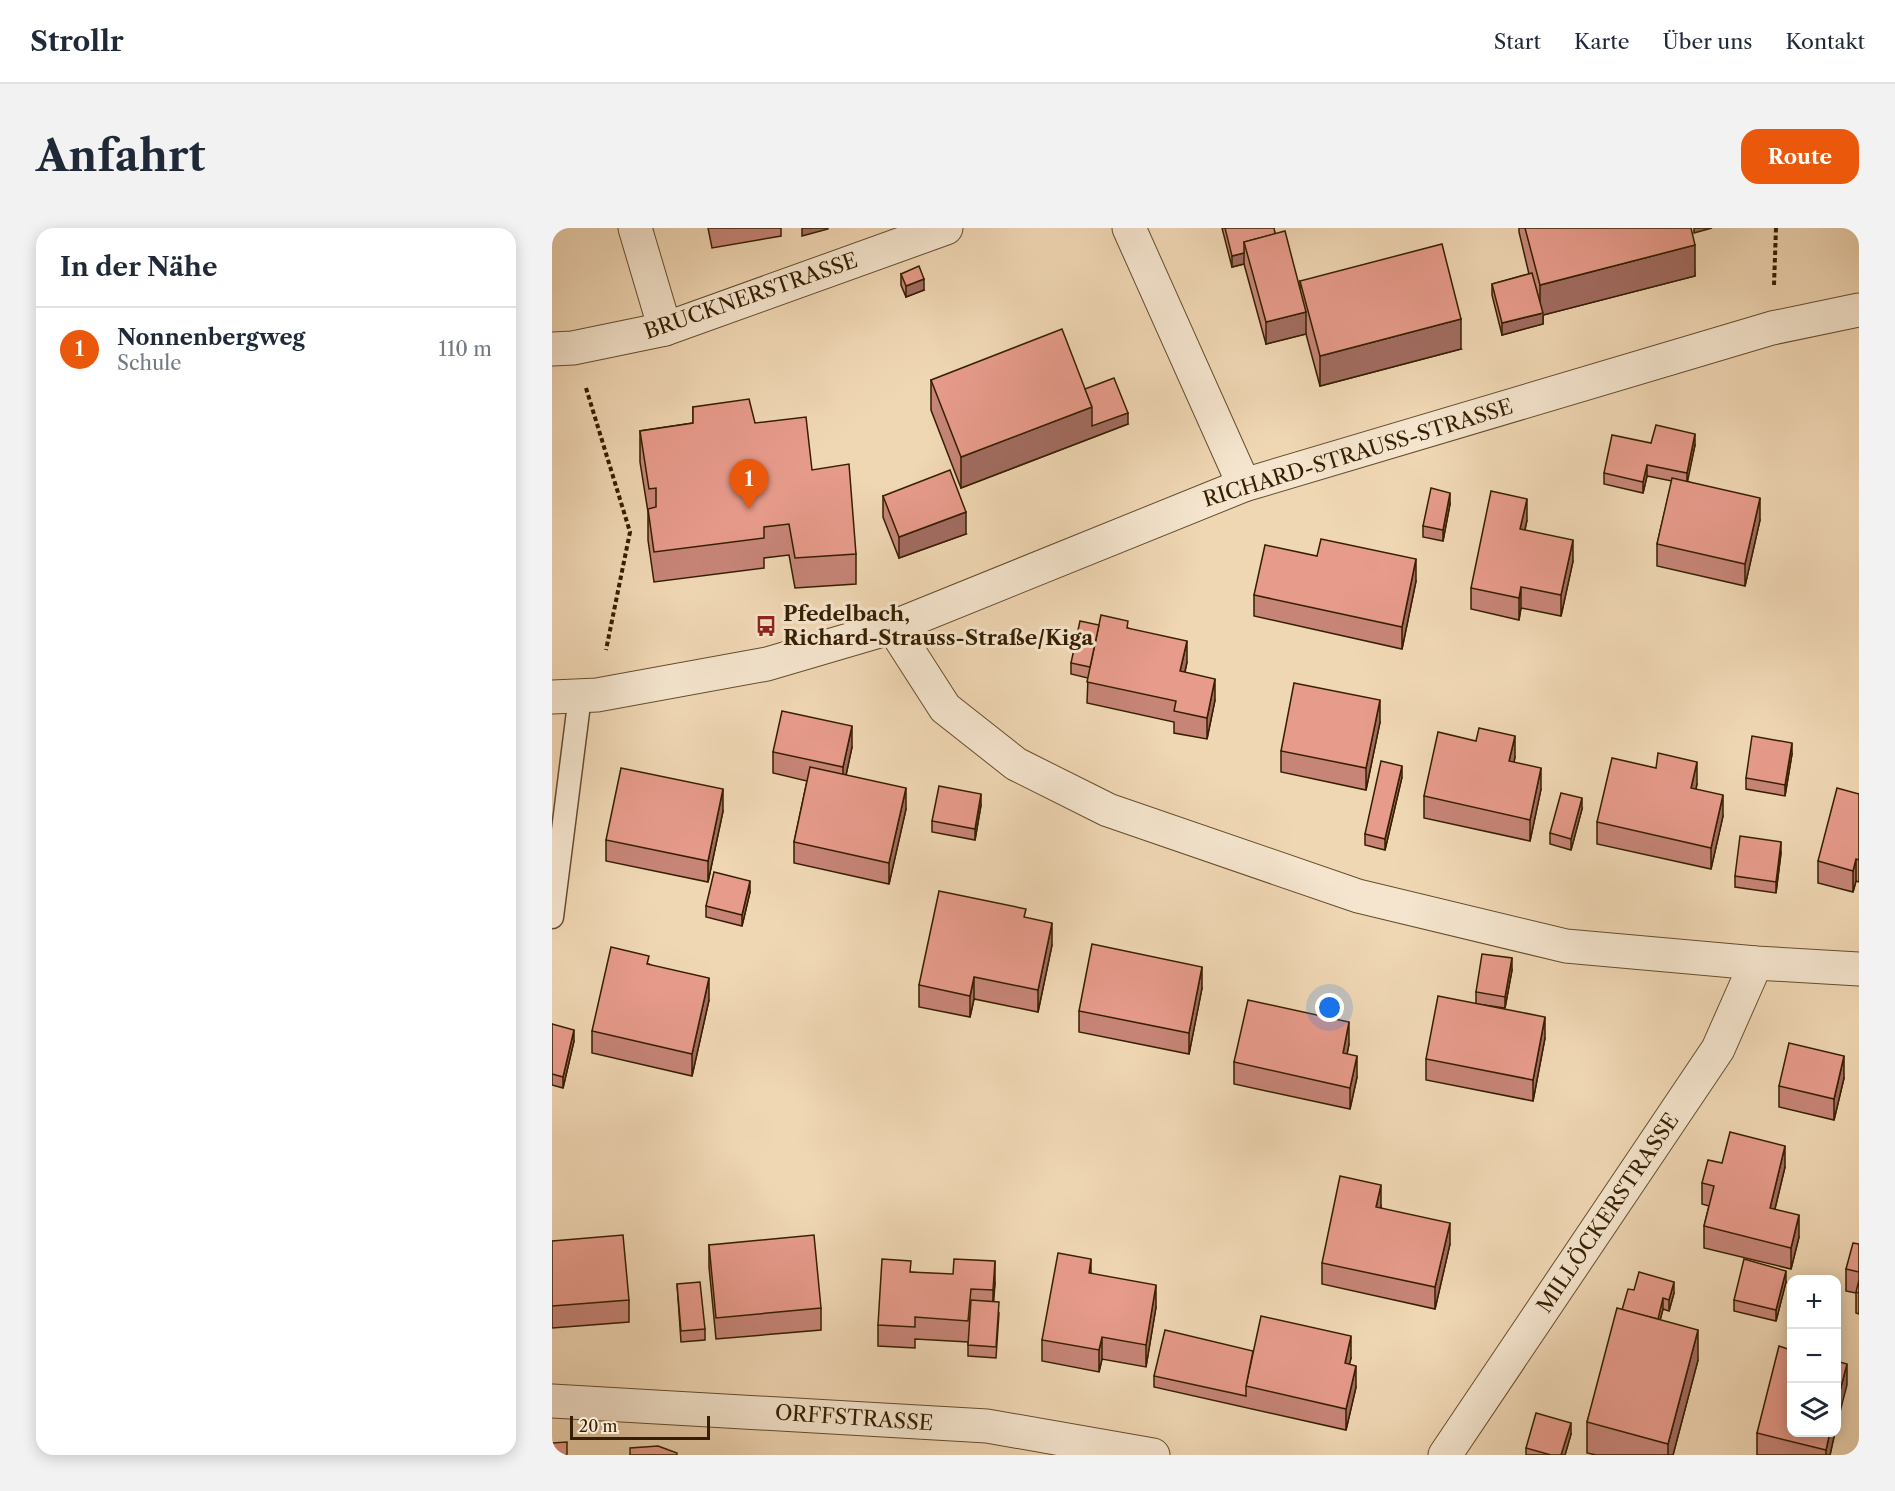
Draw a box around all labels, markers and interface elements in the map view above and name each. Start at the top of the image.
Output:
text: Strollr [30,24,124,58]
text: Start [1494,29,1541,54]
text: Karte [1574,29,1630,54]
text: Über uns [1663,29,1752,54]
text: Kontakt [1785,29,1865,54]
button: Route [1741,129,1859,184]
text: Anfahrt [36,130,205,182]
street label: BRUCKNERSTRASSE [641,247,861,344]
text: In der Nähe [60,251,217,283]
text: Nonnenbergweg [117,324,305,351]
text: 1 [75,337,84,361]
text: 110 m [439,337,492,361]
text: Schule [117,351,181,375]
street label: RICHARD-STRAUSS-STRASSE [1200,393,1516,512]
pin: 1 [730,460,768,509]
place label: Pfedelbach, Richard-Strauss-Straße/Kiga [783,601,1094,650]
bus stop icon: Pfedelbach, Richard-Strauss-Straße/Kiga [754,614,778,638]
your location [1315,993,1344,1022]
street label: MILLÖCKERSTRASSE [1531,1108,1684,1317]
map controls [1787,1275,1841,1437]
button: + [1787,1275,1841,1329]
button: − [1787,1329,1841,1383]
button: layers [1787,1383,1841,1437]
street label: ORFFSTRASSE [774,1399,934,1436]
scale bar [570,1413,710,1440]
text: 20 m [579,1416,618,1436]

